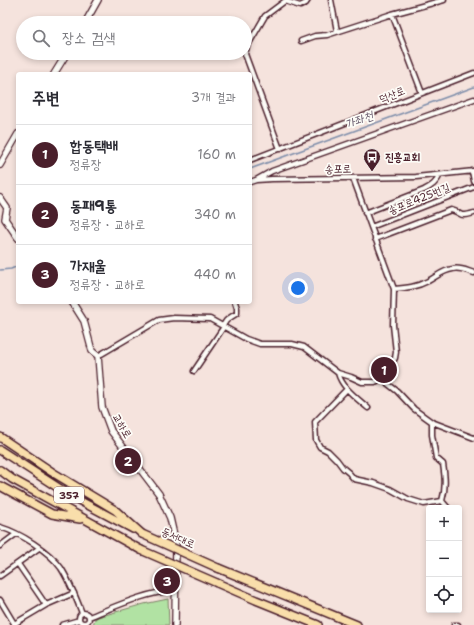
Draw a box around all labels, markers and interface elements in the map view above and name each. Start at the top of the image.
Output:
search box [16,16,252,60]
icon: search [30,27,52,49]
text: 장소 검색 [62,28,115,48]
street label: 덕산로 [377,83,407,107]
text: 주변 [32,87,59,109]
text: 3개 결과 [191,89,236,106]
water label: 가좌천 [343,107,377,132]
text: 합동택배 [70,136,118,156]
text: 1 [42,146,48,163]
text: 160 m [198,146,236,163]
bus stop icon: 진흥교회 [362,147,382,172]
place label: 진흥교회 [385,150,421,165]
text: 정류장 [70,156,101,173]
street label: 송포로 [325,161,352,177]
street label: 송포로425번길 [386,180,452,218]
text: 동패9통 [70,196,117,216]
text: 2 [40,206,50,223]
text: 340 m [194,206,236,223]
text: 정류장 · 교하로 [70,216,145,233]
text: 가재울 [70,256,106,276]
text: 3 [40,266,50,283]
text: 440 m [194,266,236,283]
text: 정류장 · 교하로 [70,276,145,293]
your location [288,278,308,298]
pin: 1 [371,355,397,385]
street label: 교하로 [109,411,135,441]
pin: 2 [115,446,141,476]
road number: 357 [54,487,84,503]
map controls [426,505,462,613]
button: + [426,505,462,541]
street label: 동서대로 [159,524,197,552]
button: − [426,541,462,577]
pin: 3 [154,566,180,596]
button: locate [426,577,462,613]

